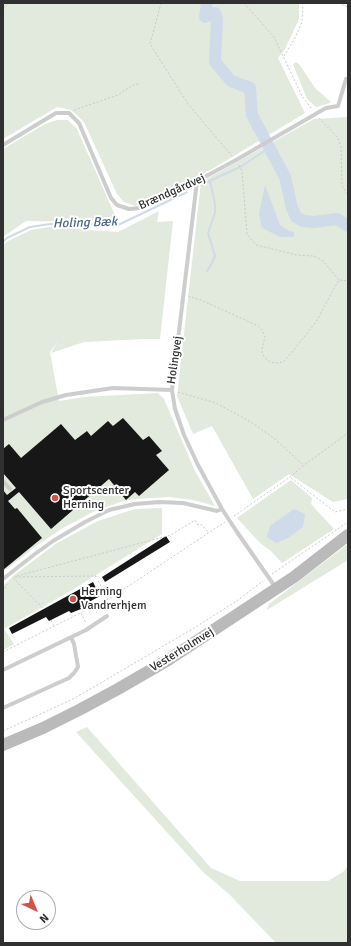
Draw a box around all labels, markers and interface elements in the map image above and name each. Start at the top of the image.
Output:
street label: Brændgårdvej [136,171,208,213]
water label: Holing Bæk [53,214,117,232]
street label: Holingvej [164,335,186,385]
place label: Sportscenter Herning [63,484,129,512]
marker: Sportscenter Herning [50,493,60,503]
place label: Herning Vandrerhjem [81,585,146,613]
marker: Herning Vandrerhjem [68,594,78,604]
street label: Vesterholmvej [147,625,217,675]
north arrow [16,890,56,930]
text: N [37,911,51,926]

